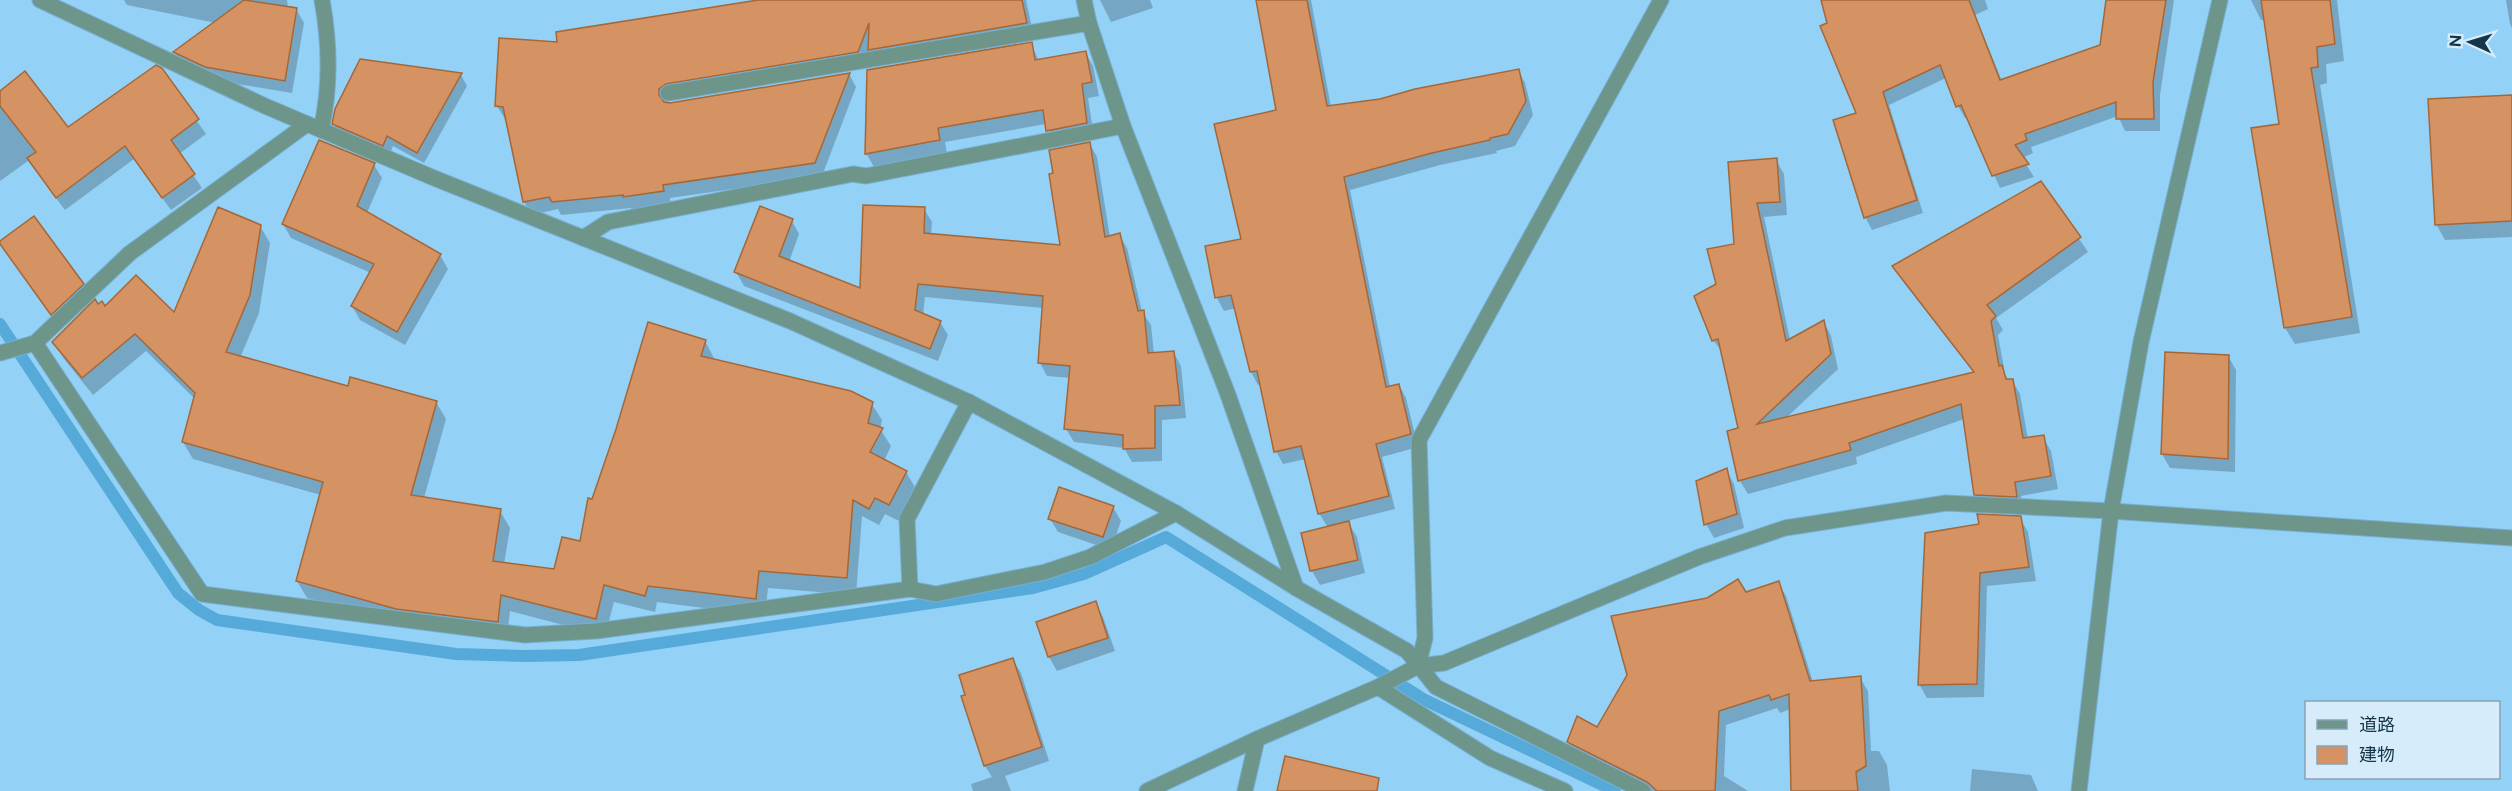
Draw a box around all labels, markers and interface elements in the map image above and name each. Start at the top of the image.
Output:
north arrow [2440,12,2500,72]
text: N [2446,34,2465,48]
legend [2305,701,2500,779]
text: 道路 [2359,714,2395,736]
text: 建物 [2359,744,2395,766]

